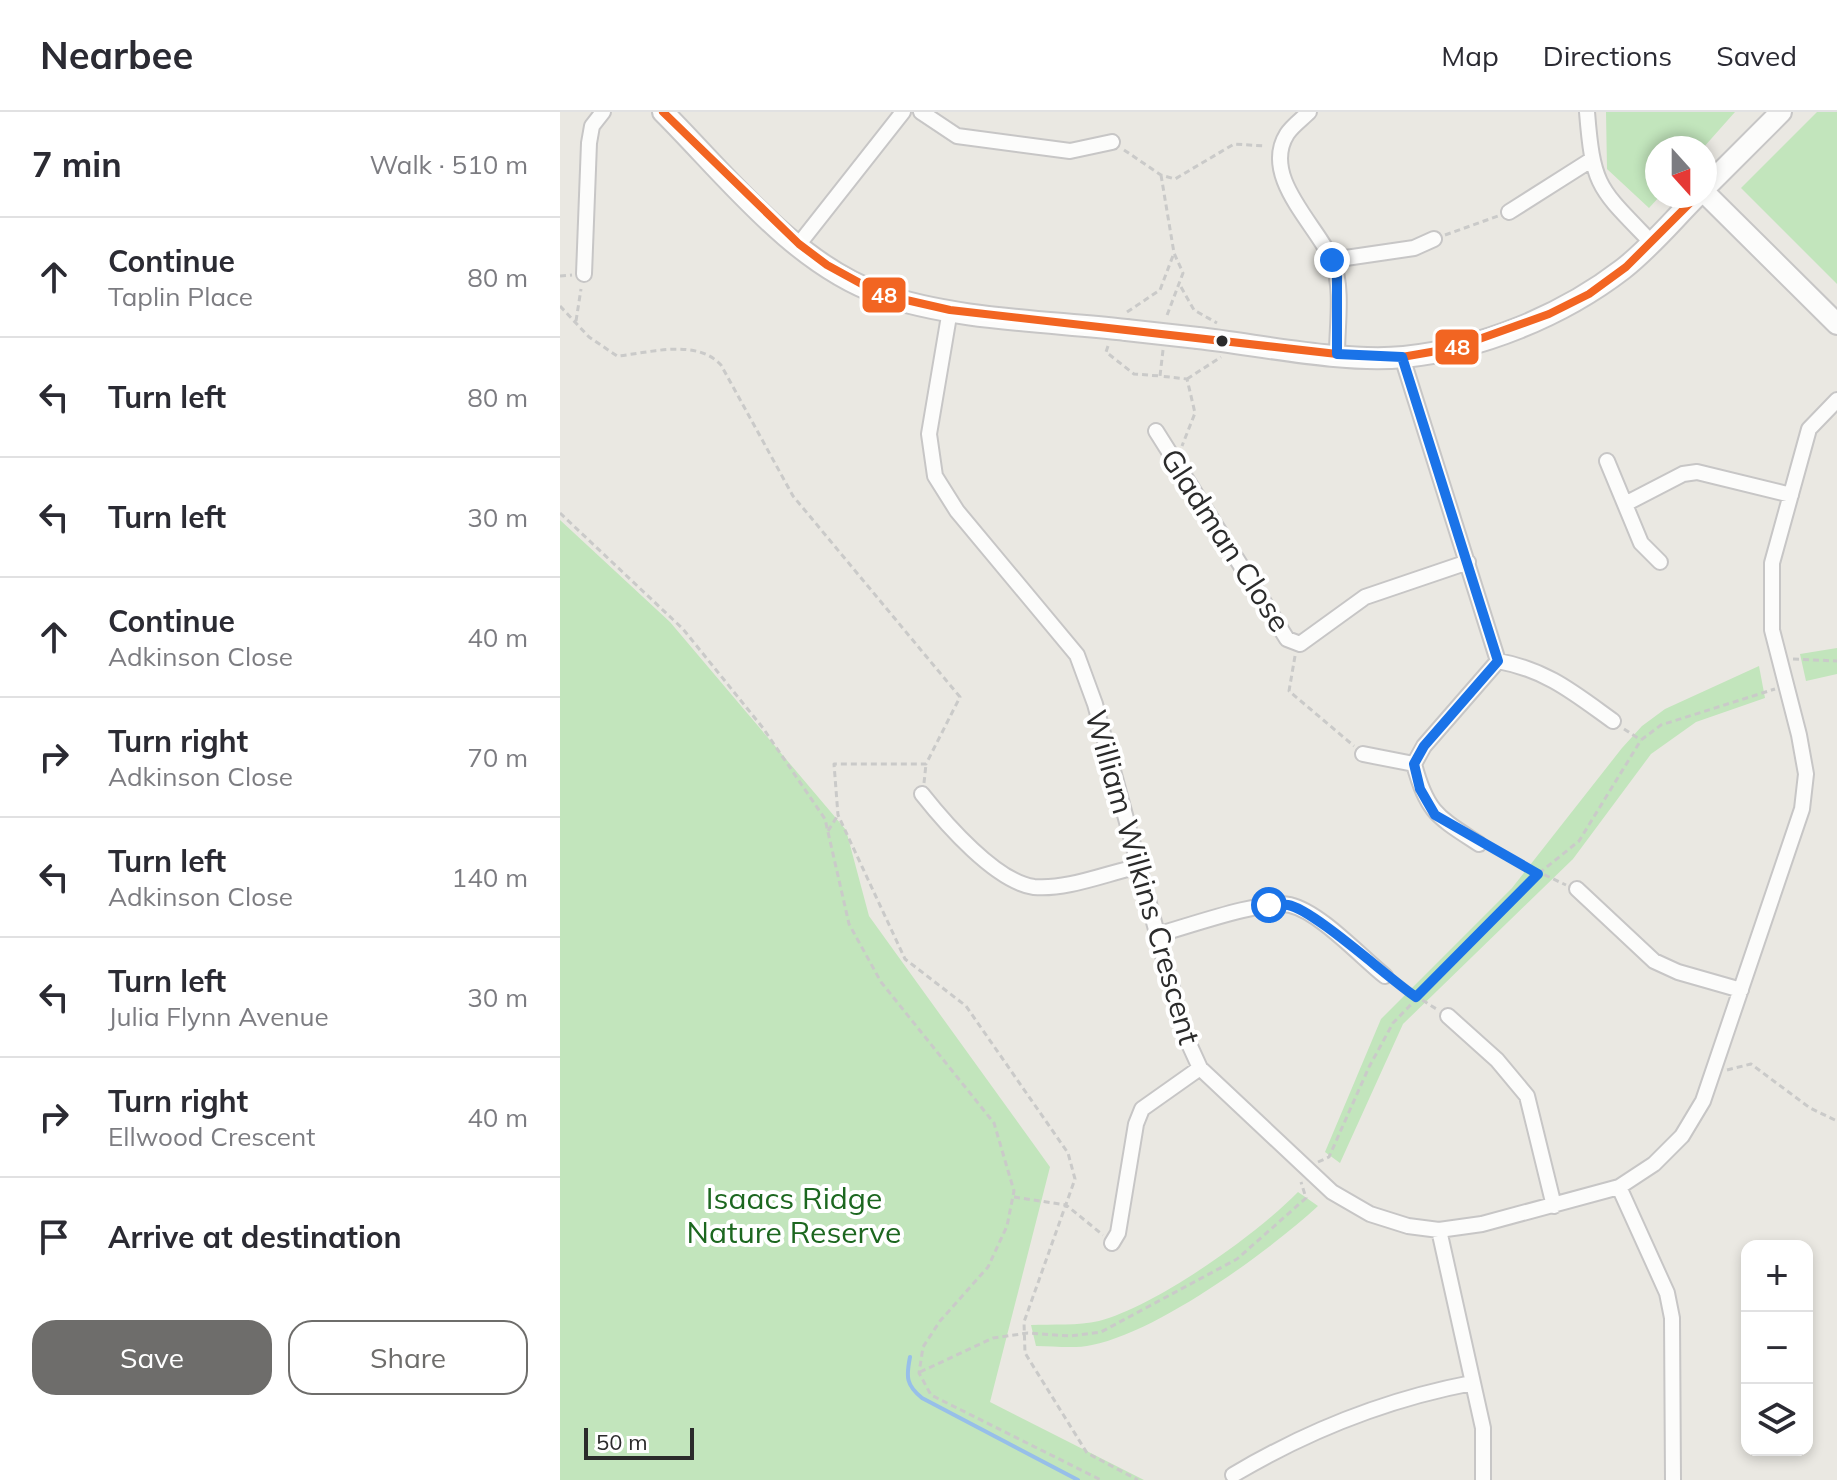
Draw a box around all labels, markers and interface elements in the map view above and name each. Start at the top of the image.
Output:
text: Nearbee [40,31,193,79]
text: Map [1441,38,1499,73]
text: Directions [1543,38,1672,73]
text: Saved [1716,38,1797,73]
north arrow [1645,136,1717,208]
text: 7 min [32,143,122,186]
text: Walk · 510 m [369,148,528,181]
text: Continue [108,242,235,280]
route end [1314,242,1350,278]
icon: ahead [32,255,76,299]
text: 80 m [467,261,528,294]
line badge: 48 [861,276,907,314]
text: Taplin Place [108,280,253,313]
text: 48 [871,281,897,309]
line badge: 48 [1434,328,1480,366]
unlabelled marker [1214,333,1230,349]
text: 48 [1444,333,1470,361]
icon: left [32,375,76,419]
text: Turn left [108,378,226,416]
text: 80 m [467,381,528,414]
street label: Gladman Close [1153,441,1299,639]
icon: left [32,495,76,539]
text: Turn left [108,498,226,536]
text: 30 m [467,501,528,534]
text: Continue [108,602,235,640]
icon: ahead [32,615,76,659]
text: 40 m [467,621,528,654]
text: Adkinson Close [108,640,293,673]
street label: William Wilkins Crescent [1077,705,1209,1049]
text: Turn right [108,722,248,760]
icon: right [32,735,76,779]
text: 70 m [467,741,528,774]
text: Adkinson Close [108,760,293,793]
text: Turn left [108,842,226,880]
icon: left [32,855,76,899]
text: 140 m [452,861,528,894]
text: Adkinson Close [108,880,293,913]
route start [1251,887,1287,923]
text: Turn left [108,962,226,1000]
icon: left [32,975,76,1019]
text: 30 m [467,981,528,1014]
text: Julia Flynn Avenue [108,1000,329,1033]
text: Turn right [108,1082,248,1120]
icon: right [32,1095,76,1139]
text: 40 m [467,1101,528,1134]
text: Ellwood Crescent [108,1120,315,1153]
park label: Isaacs Ridge Nature Reserve [687,1179,901,1251]
icon: arrive [32,1215,76,1259]
text: Arrive at destination [108,1218,402,1256]
map controls [1741,1240,1813,1456]
button: + [1741,1240,1813,1312]
button: − [1741,1312,1813,1384]
button: Save [32,1320,272,1395]
button: Share [288,1320,528,1395]
button: layers [1741,1384,1813,1456]
scale bar [584,1424,694,1460]
text: 50 m [596,1428,647,1456]

